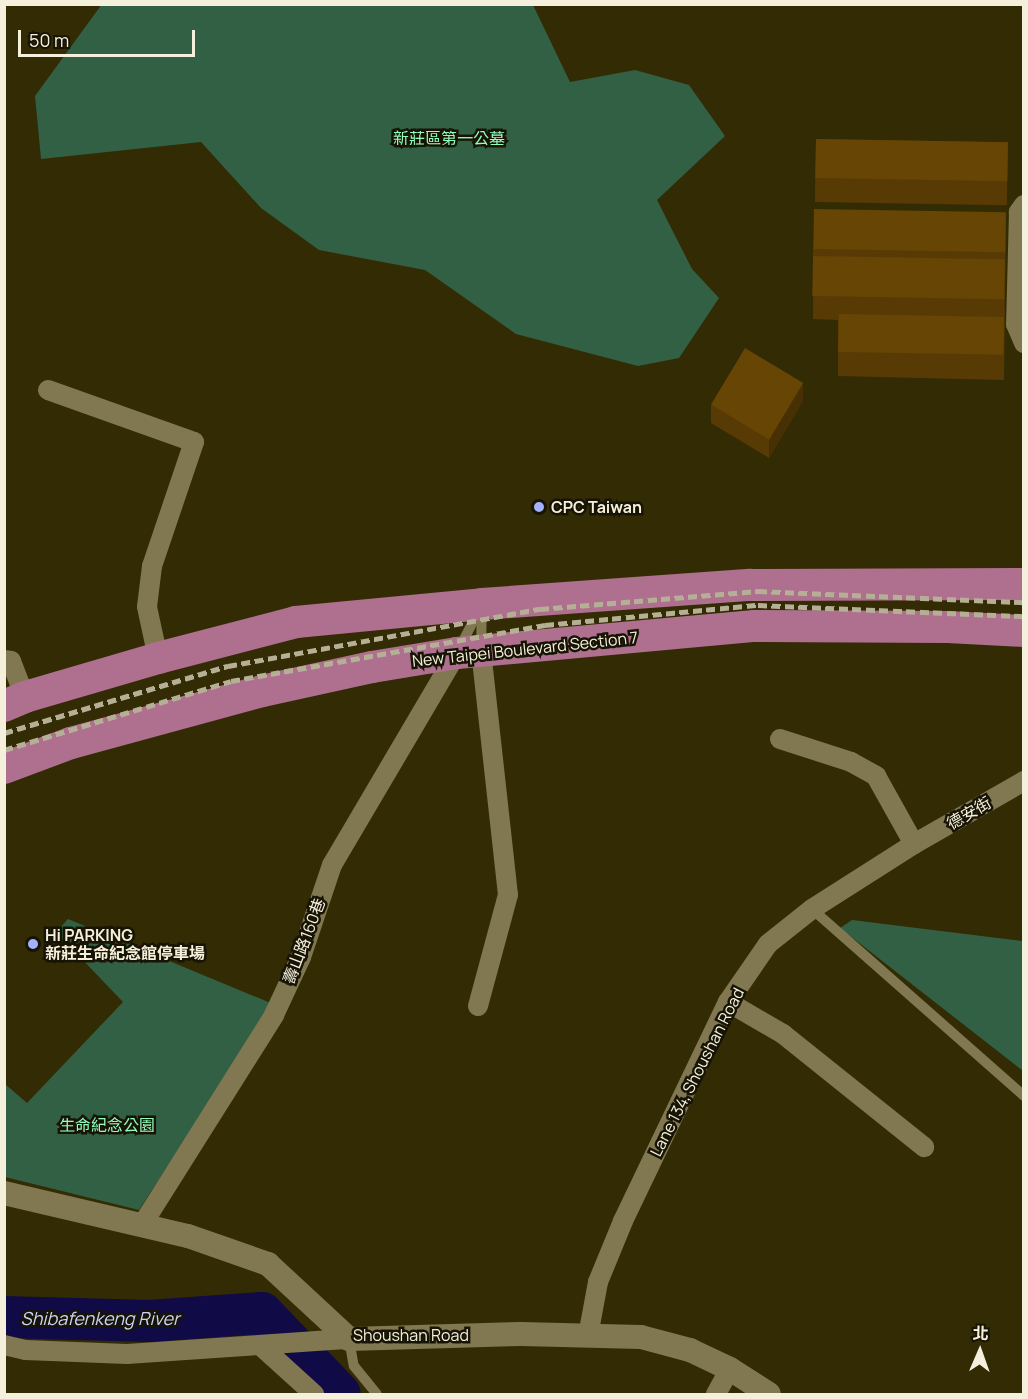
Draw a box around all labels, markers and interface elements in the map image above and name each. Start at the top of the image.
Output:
scale bar [21,18,198,56]
text: 50 m [29,28,69,52]
park label: 新莊區第一公墓 [393,128,505,148]
place label: CPC Taiwan [551,497,642,517]
marker: CPC Taiwan [532,500,546,514]
street label: New Taipei Boulevard Section 7 [411,628,639,670]
street label: 德安街 [943,793,995,833]
street label: 壽山路160巷 [279,896,329,986]
place label: Hi PARKING 新莊生命紀念館停車場 [45,925,205,963]
marker: Hi PARKING 新莊生命紀念館停車場 [26,937,40,951]
street label: Lane 134, Shoushan Road [646,985,748,1159]
park label: 生命紀念公園 [59,1115,155,1135]
water label: Shibafenkeng River [21,1307,179,1329]
north arrow [950,1321,1010,1381]
text: 北 [972,1322,989,1344]
street label: Shoushan Road [353,1325,469,1345]

